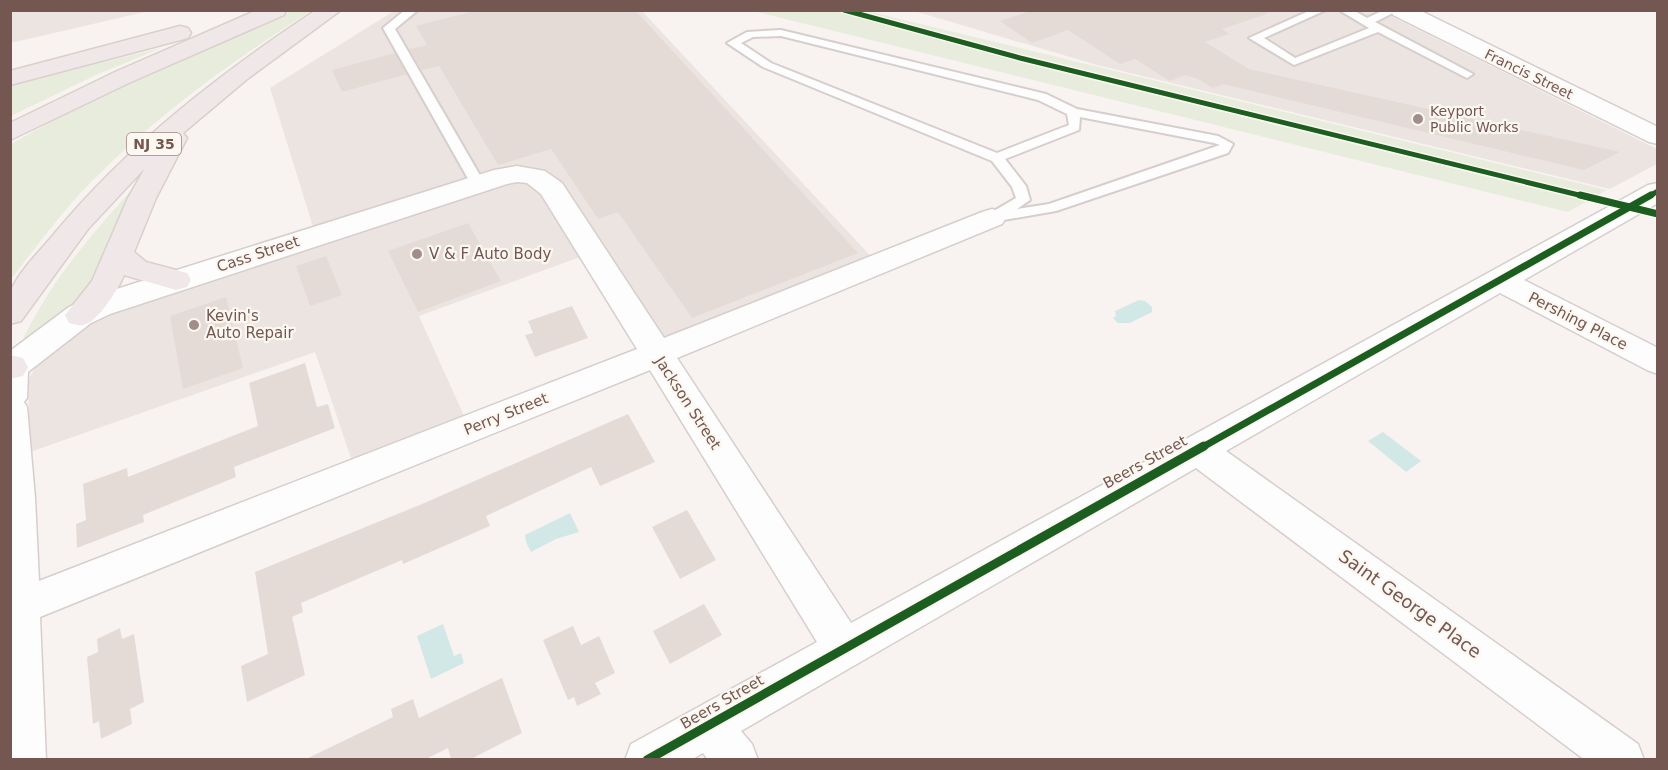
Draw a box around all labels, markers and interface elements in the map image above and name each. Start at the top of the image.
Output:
street label: Francis Street [1482,46,1576,102]
place label: Keyport Public Works [1430,103,1519,135]
marker: Keyport Public Works [1411,112,1425,126]
road number: NJ 35 [127,133,181,155]
street label: Cass Street [214,232,302,276]
place label: V & F Auto Body [429,245,551,263]
marker: V & F Auto Body [410,247,424,261]
street label: Pershing Place [1525,288,1631,354]
place label: Kevin's Auto Repair [206,307,294,342]
marker: Kevin's Auto Repair [187,318,201,332]
street label: Jackson Street [651,352,725,453]
street label: Perry Street [461,389,551,439]
street label: Beers Street [1100,432,1190,492]
street label: Saint George Place [1335,545,1486,662]
street label: Beers Street [677,671,767,733]

